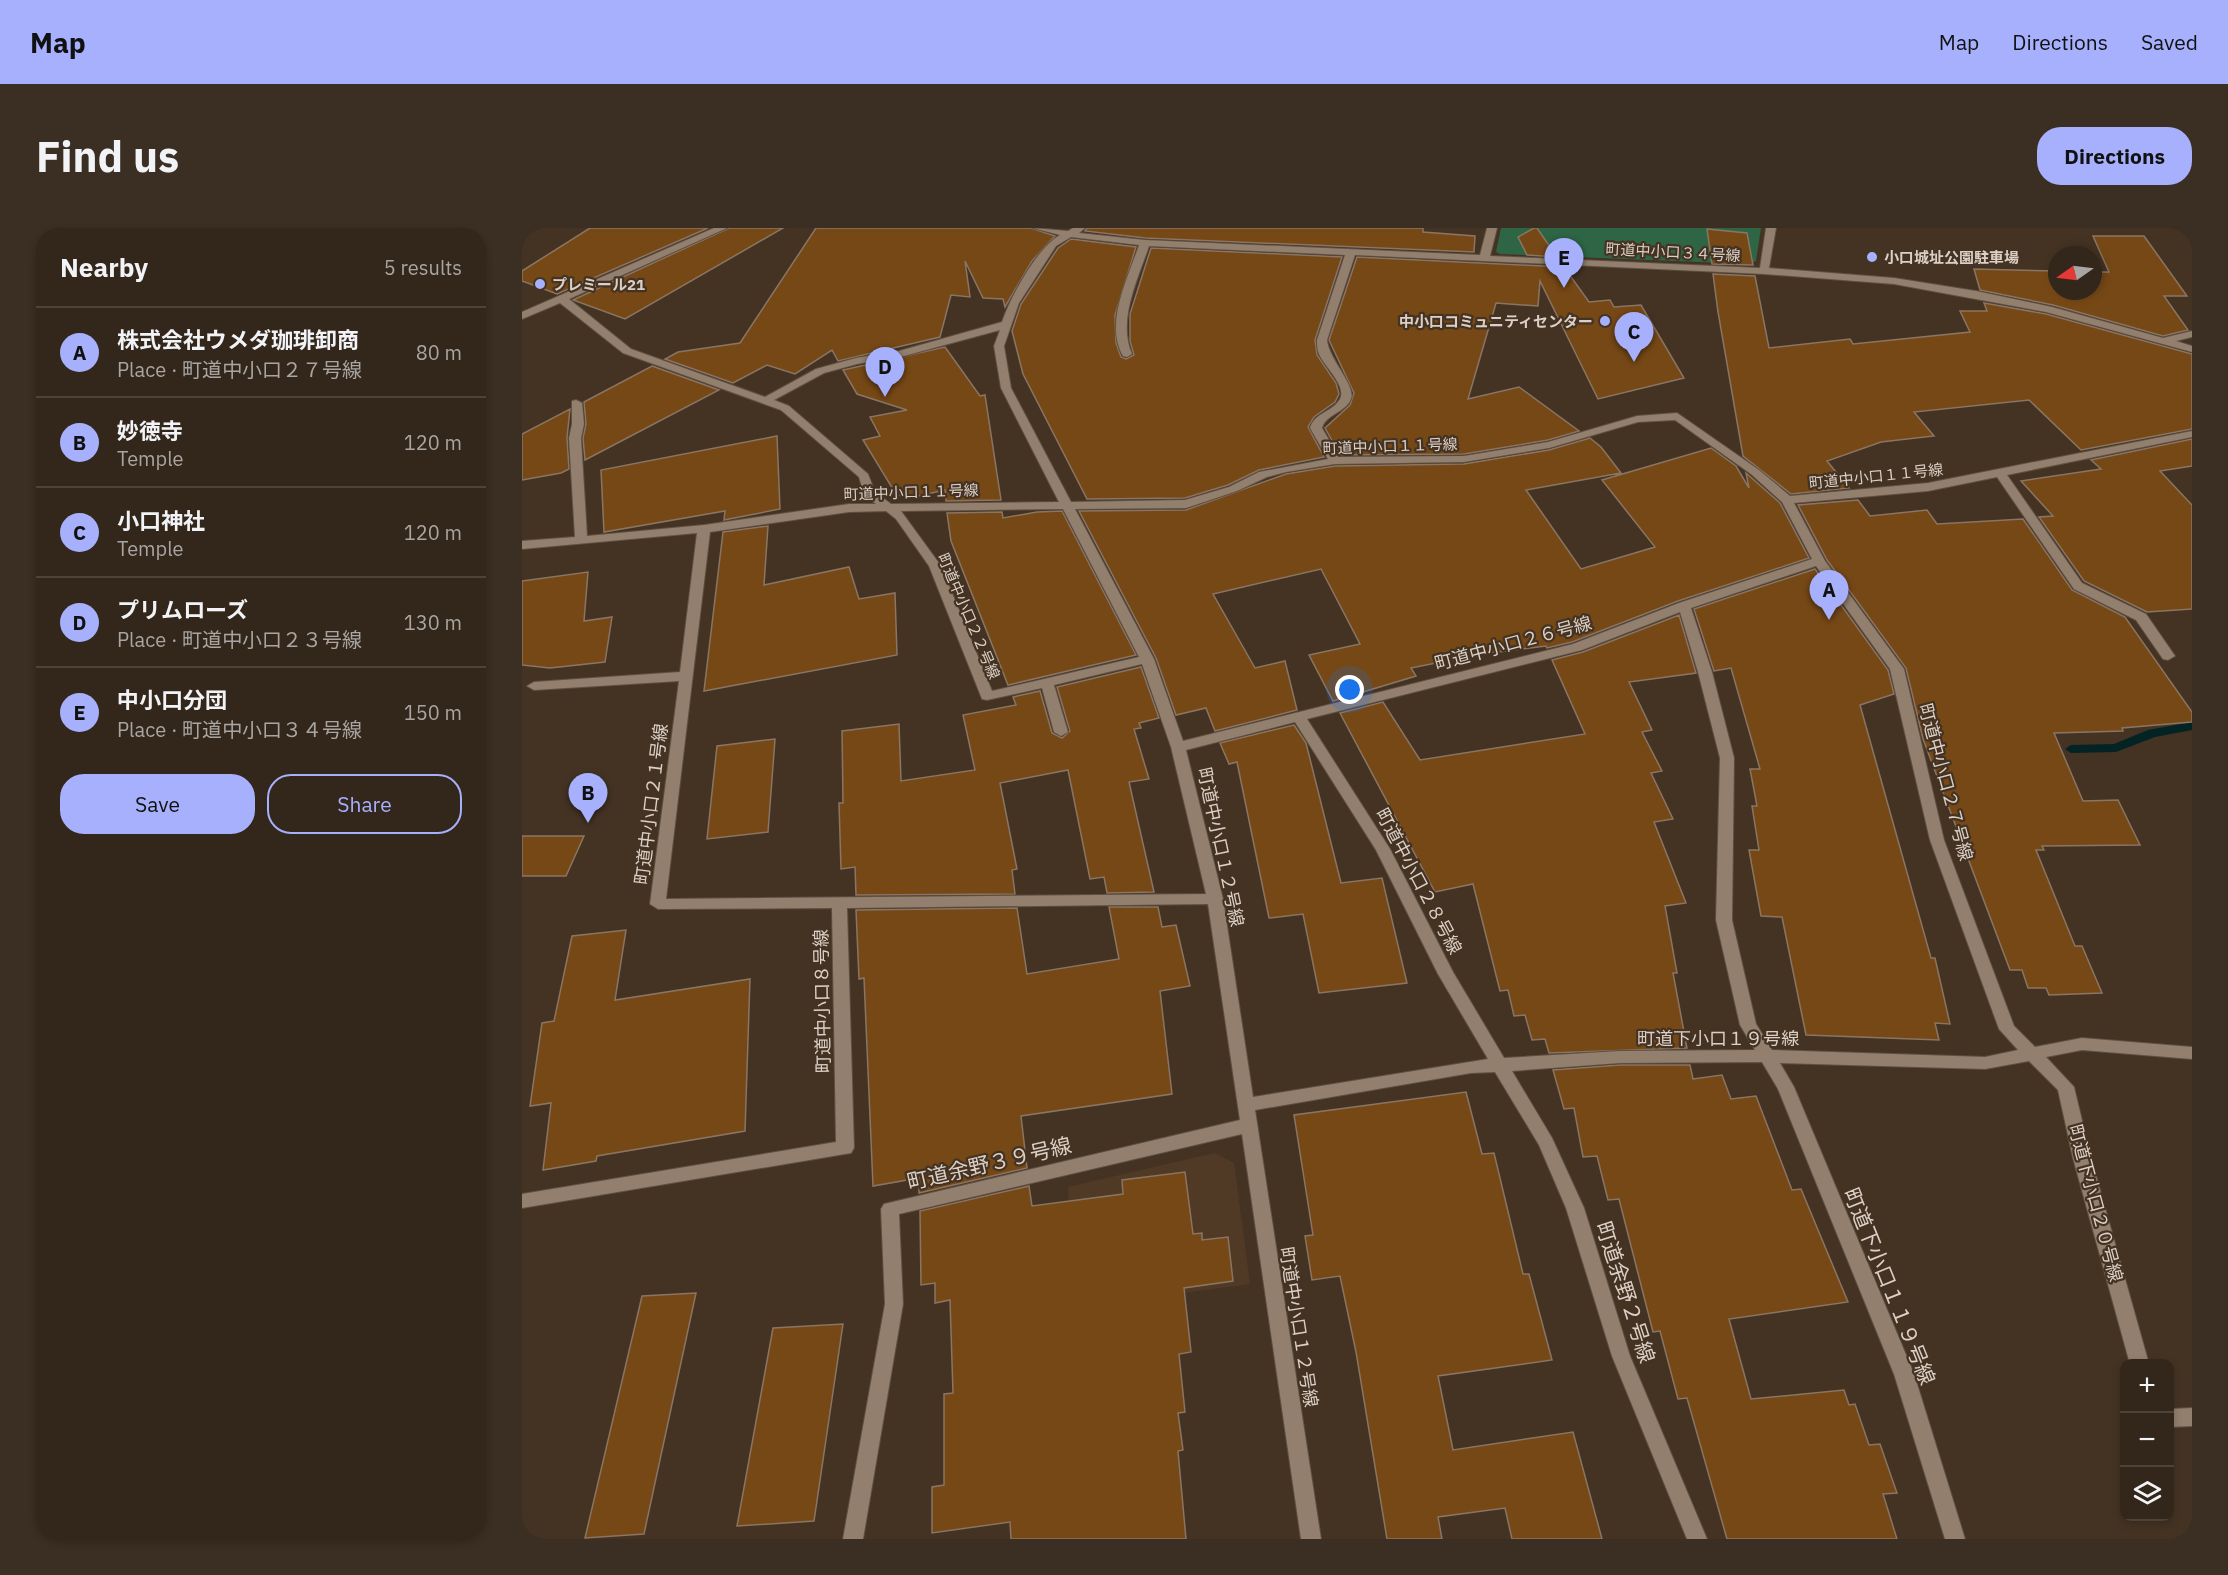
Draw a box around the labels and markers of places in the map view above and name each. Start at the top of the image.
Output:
pin: E [1544,238,1584,288]
place label: 小口城址公園駐車場 [1884,248,2019,267]
marker: 小口城址公園駐車場 [1865,250,1879,264]
place label: プレミール21 [552,275,645,294]
marker: プレミール21 [533,277,547,291]
place label: 中小口コミュニティセンター [1399,312,1593,331]
pin: C [1614,312,1654,362]
marker: 中小口コミュニティセンター [1598,314,1612,328]
pin: D [866,348,904,397]
pin: A [1810,570,1848,620]
pin: B [568,774,608,823]

